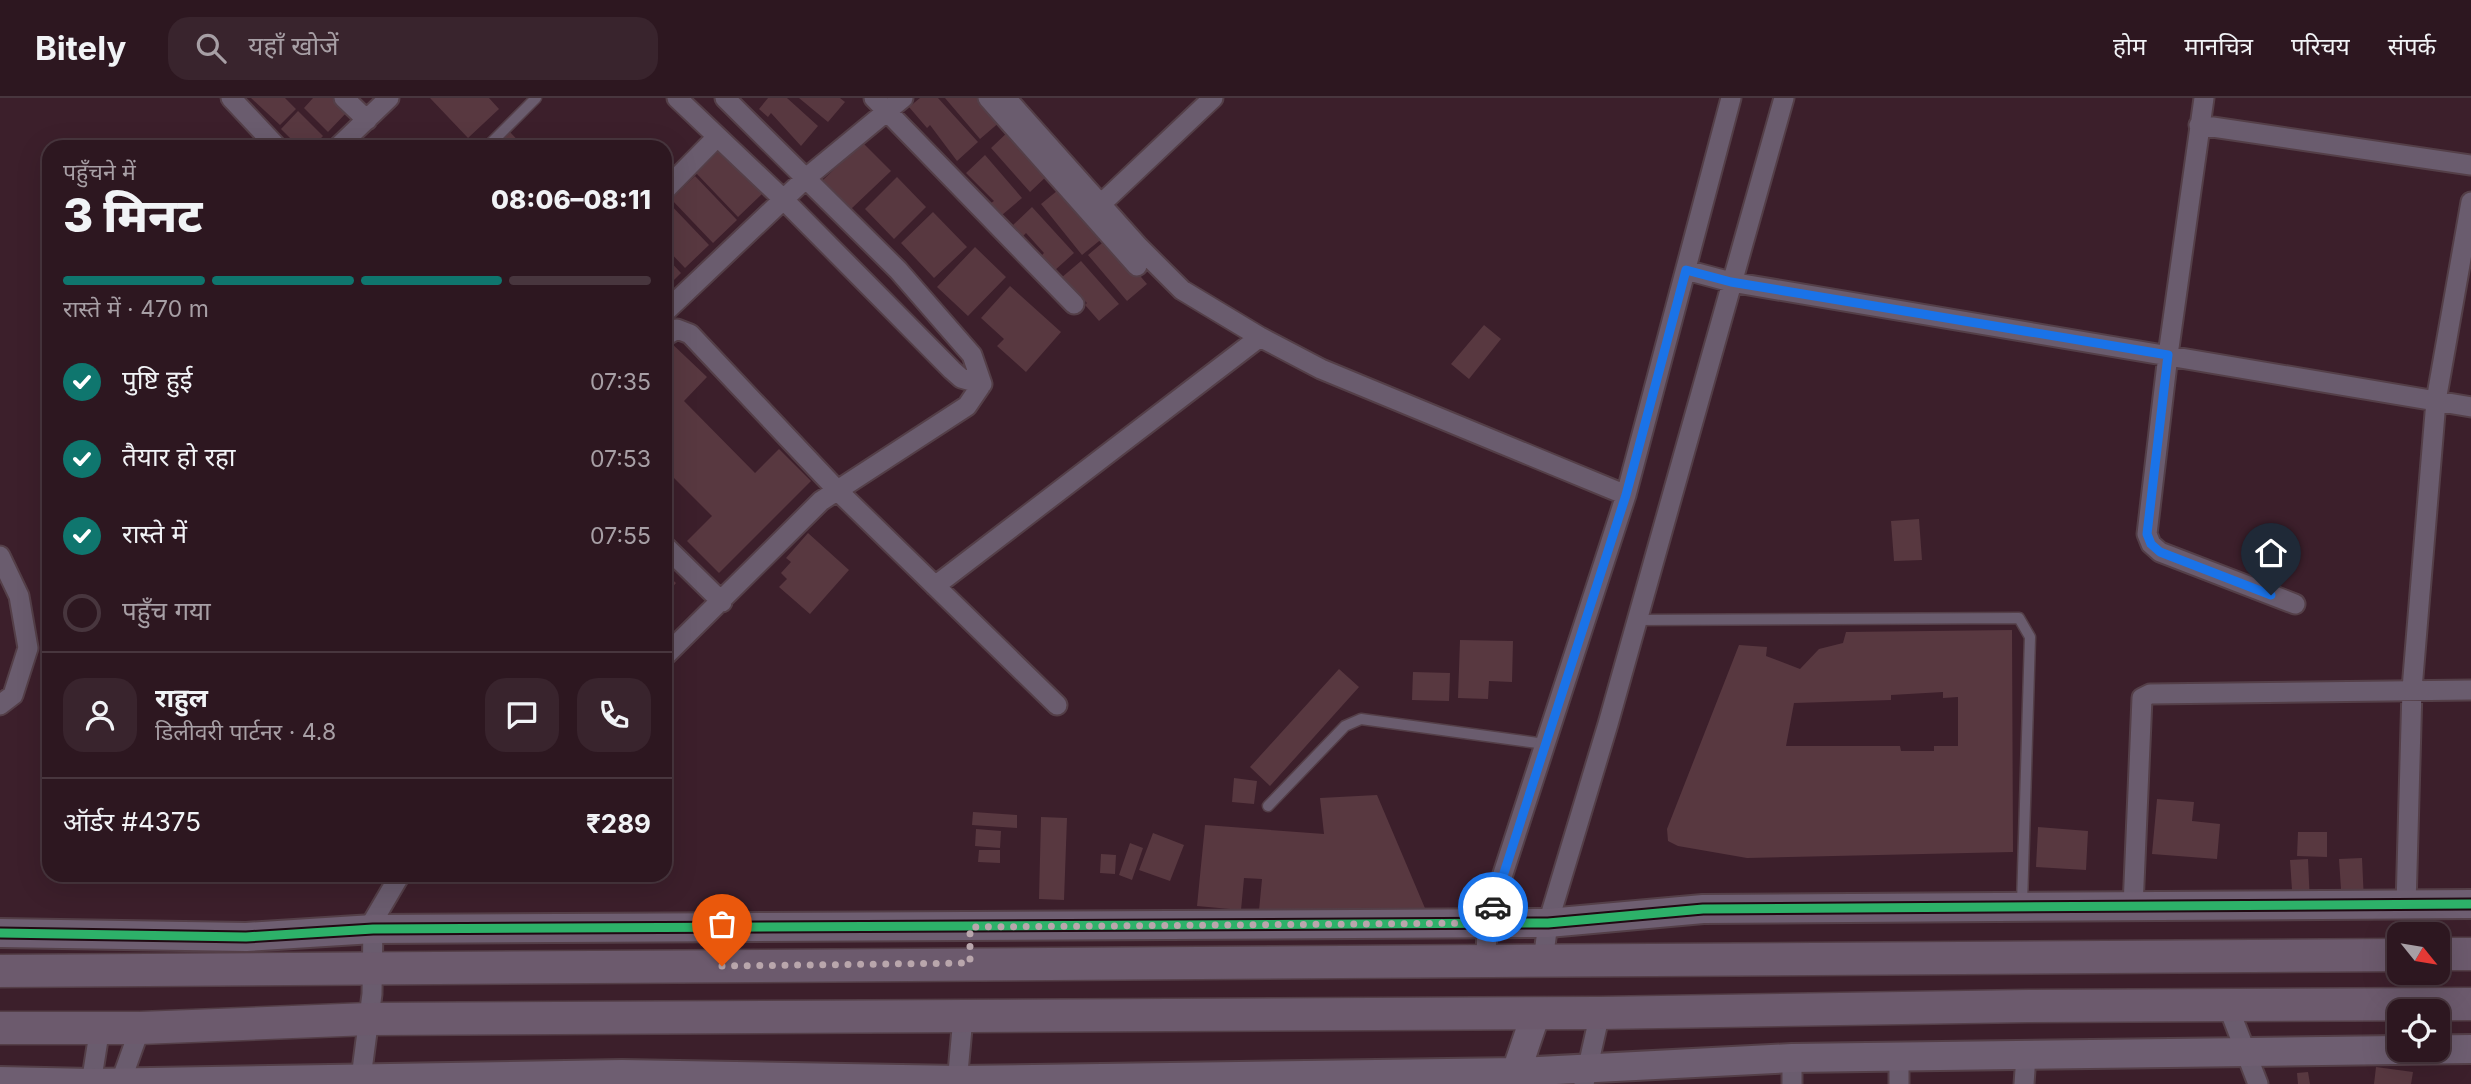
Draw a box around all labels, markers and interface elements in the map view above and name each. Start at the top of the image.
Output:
search box [168,17,658,80]
text: Bitely [35,28,126,68]
icon: search [192,29,230,67]
text: यहाँ खोजें [248,30,339,61]
text: होम [2113,32,2146,61]
text: मानचित्र [2184,32,2253,61]
text: परिचय [2291,32,2350,61]
text: संपर्क [2388,32,2436,61]
text: पहुँचने में [63,158,136,186]
text: 08:06–08:11 [491,184,651,215]
text: 3 मिनट [63,187,202,243]
text: रास्ते में · 470 m [63,295,209,323]
icon: check [63,363,101,401]
text: पुष्टि हुई [122,364,193,395]
text: 07:35 [590,368,651,396]
icon: check [63,440,101,478]
text: तैयार हो रहा [122,441,236,472]
text: 07:53 [590,445,651,473]
icon: check [63,517,101,555]
text: रास्ते में [122,518,187,549]
text: 07:55 [590,522,651,550]
pin [2241,523,2301,595]
icon: home [2252,534,2290,572]
text: पहुँच गया [122,595,211,626]
button: person [63,678,137,752]
button: chat [485,678,559,752]
button: phone [577,678,651,752]
text: राहुल [155,682,208,713]
text: डिलीवरी पार्टनर · 4.8 [155,718,336,746]
text: ऑर्डर #4375 [63,806,201,837]
text: ₹289 [586,808,651,839]
courier [1458,872,1528,942]
icon: car [1474,888,1512,926]
pin [692,894,752,966]
icon: bag [703,905,741,943]
north arrow [2387,922,2450,985]
map controls [2387,922,2450,1062]
button: locate [2387,999,2450,1062]

